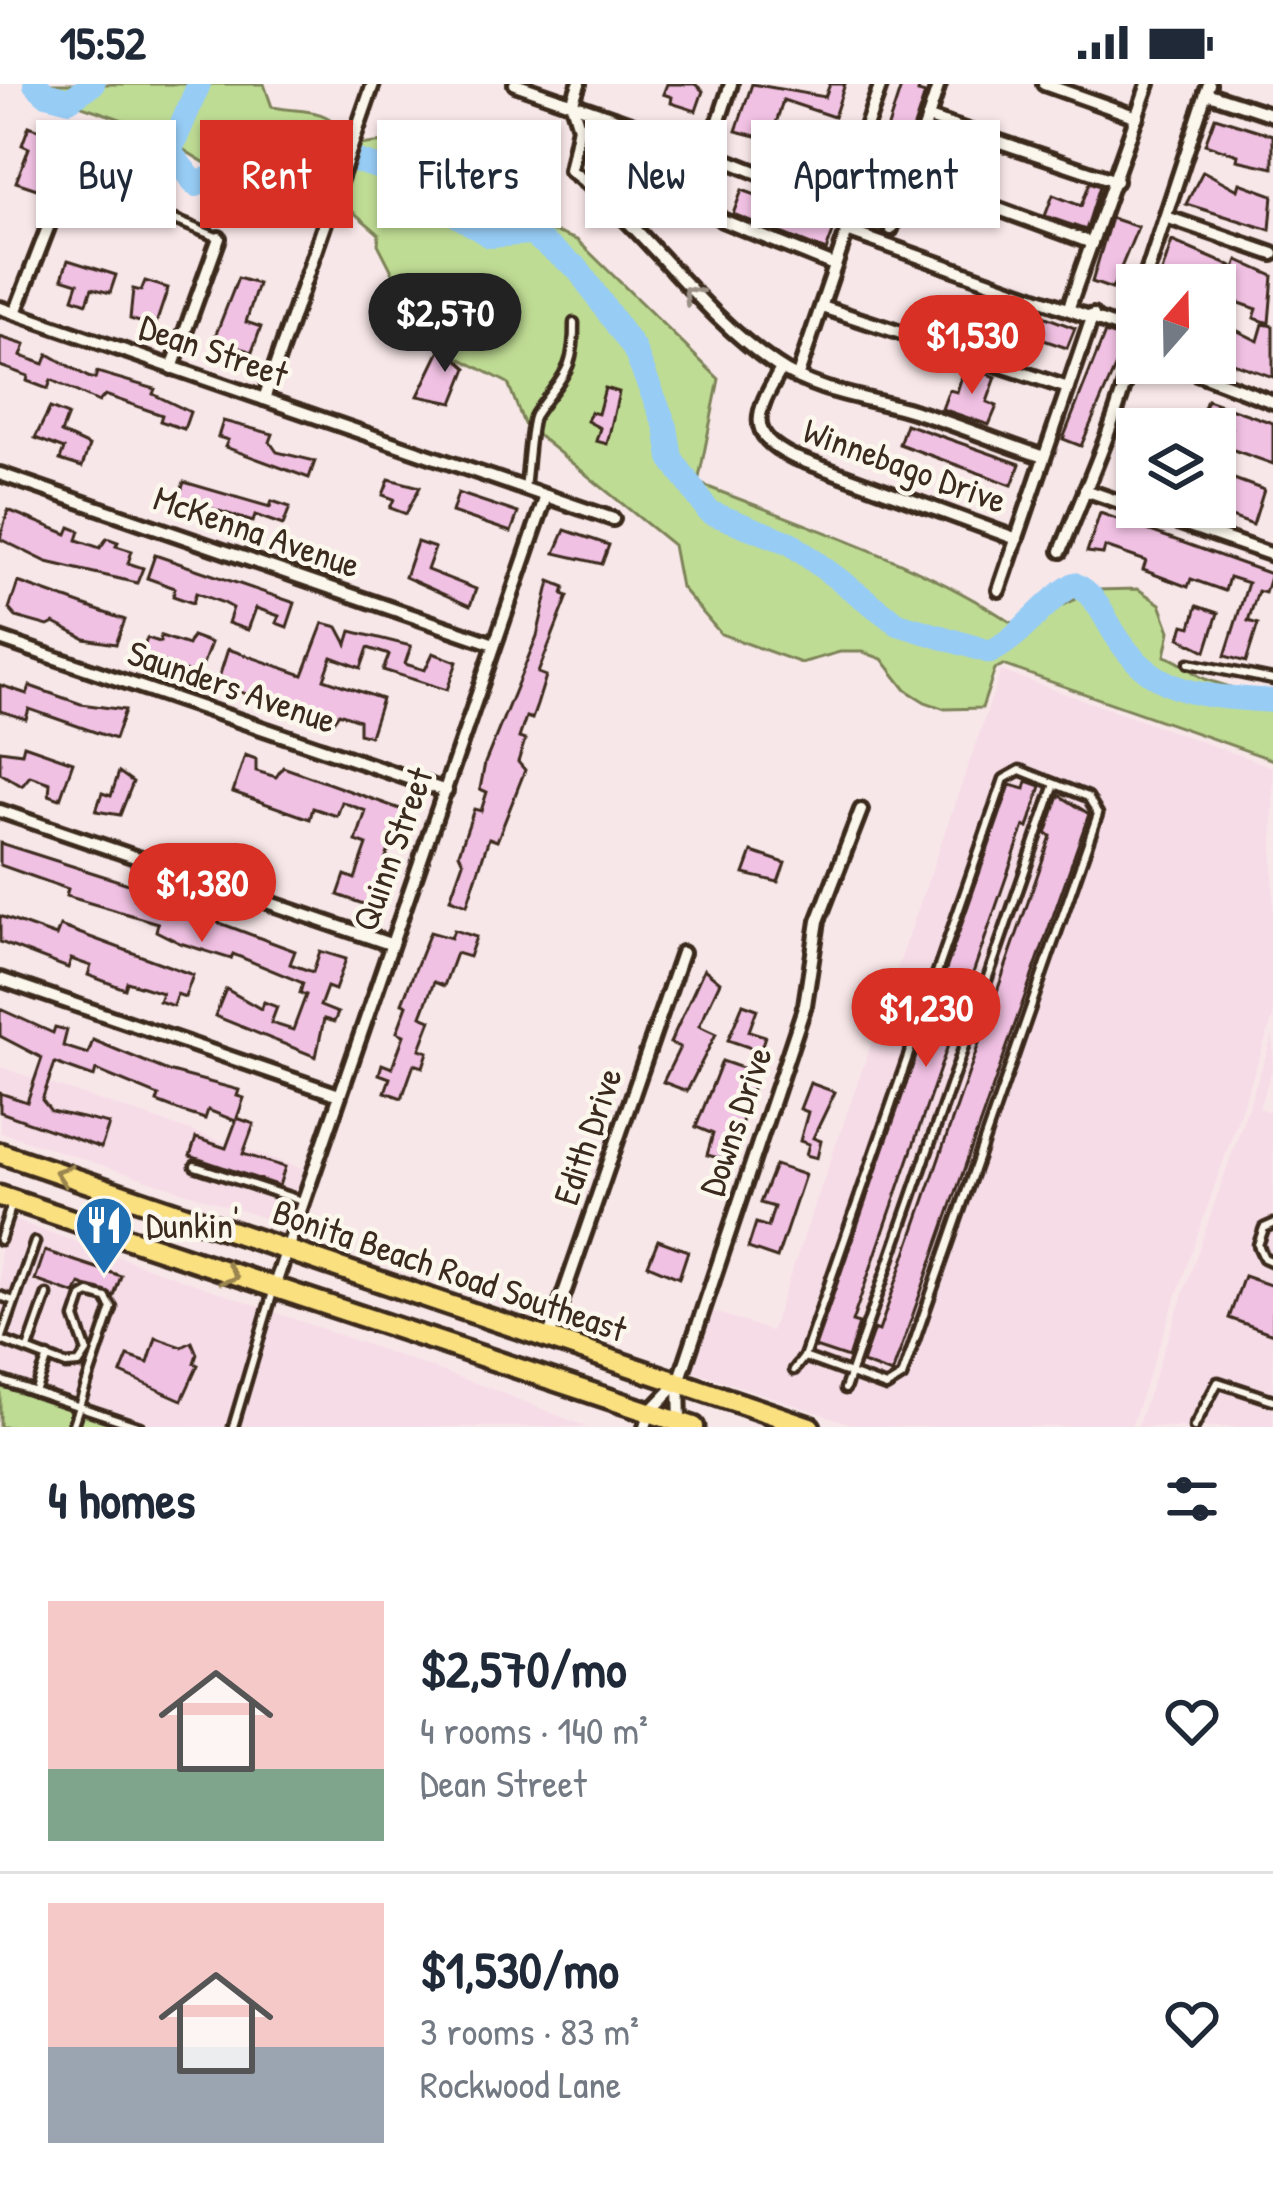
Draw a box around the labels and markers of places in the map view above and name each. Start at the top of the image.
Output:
pin: $2,570 [347,273,543,375]
pin: $1,530 [874,295,1070,397]
pin: $1,380 [104,843,300,945]
pin: $1,230 [828,968,1024,1070]
restaurant icon: Dunkin' [73,1194,135,1276]
place label: Dunkin' [146,1200,239,1249]

